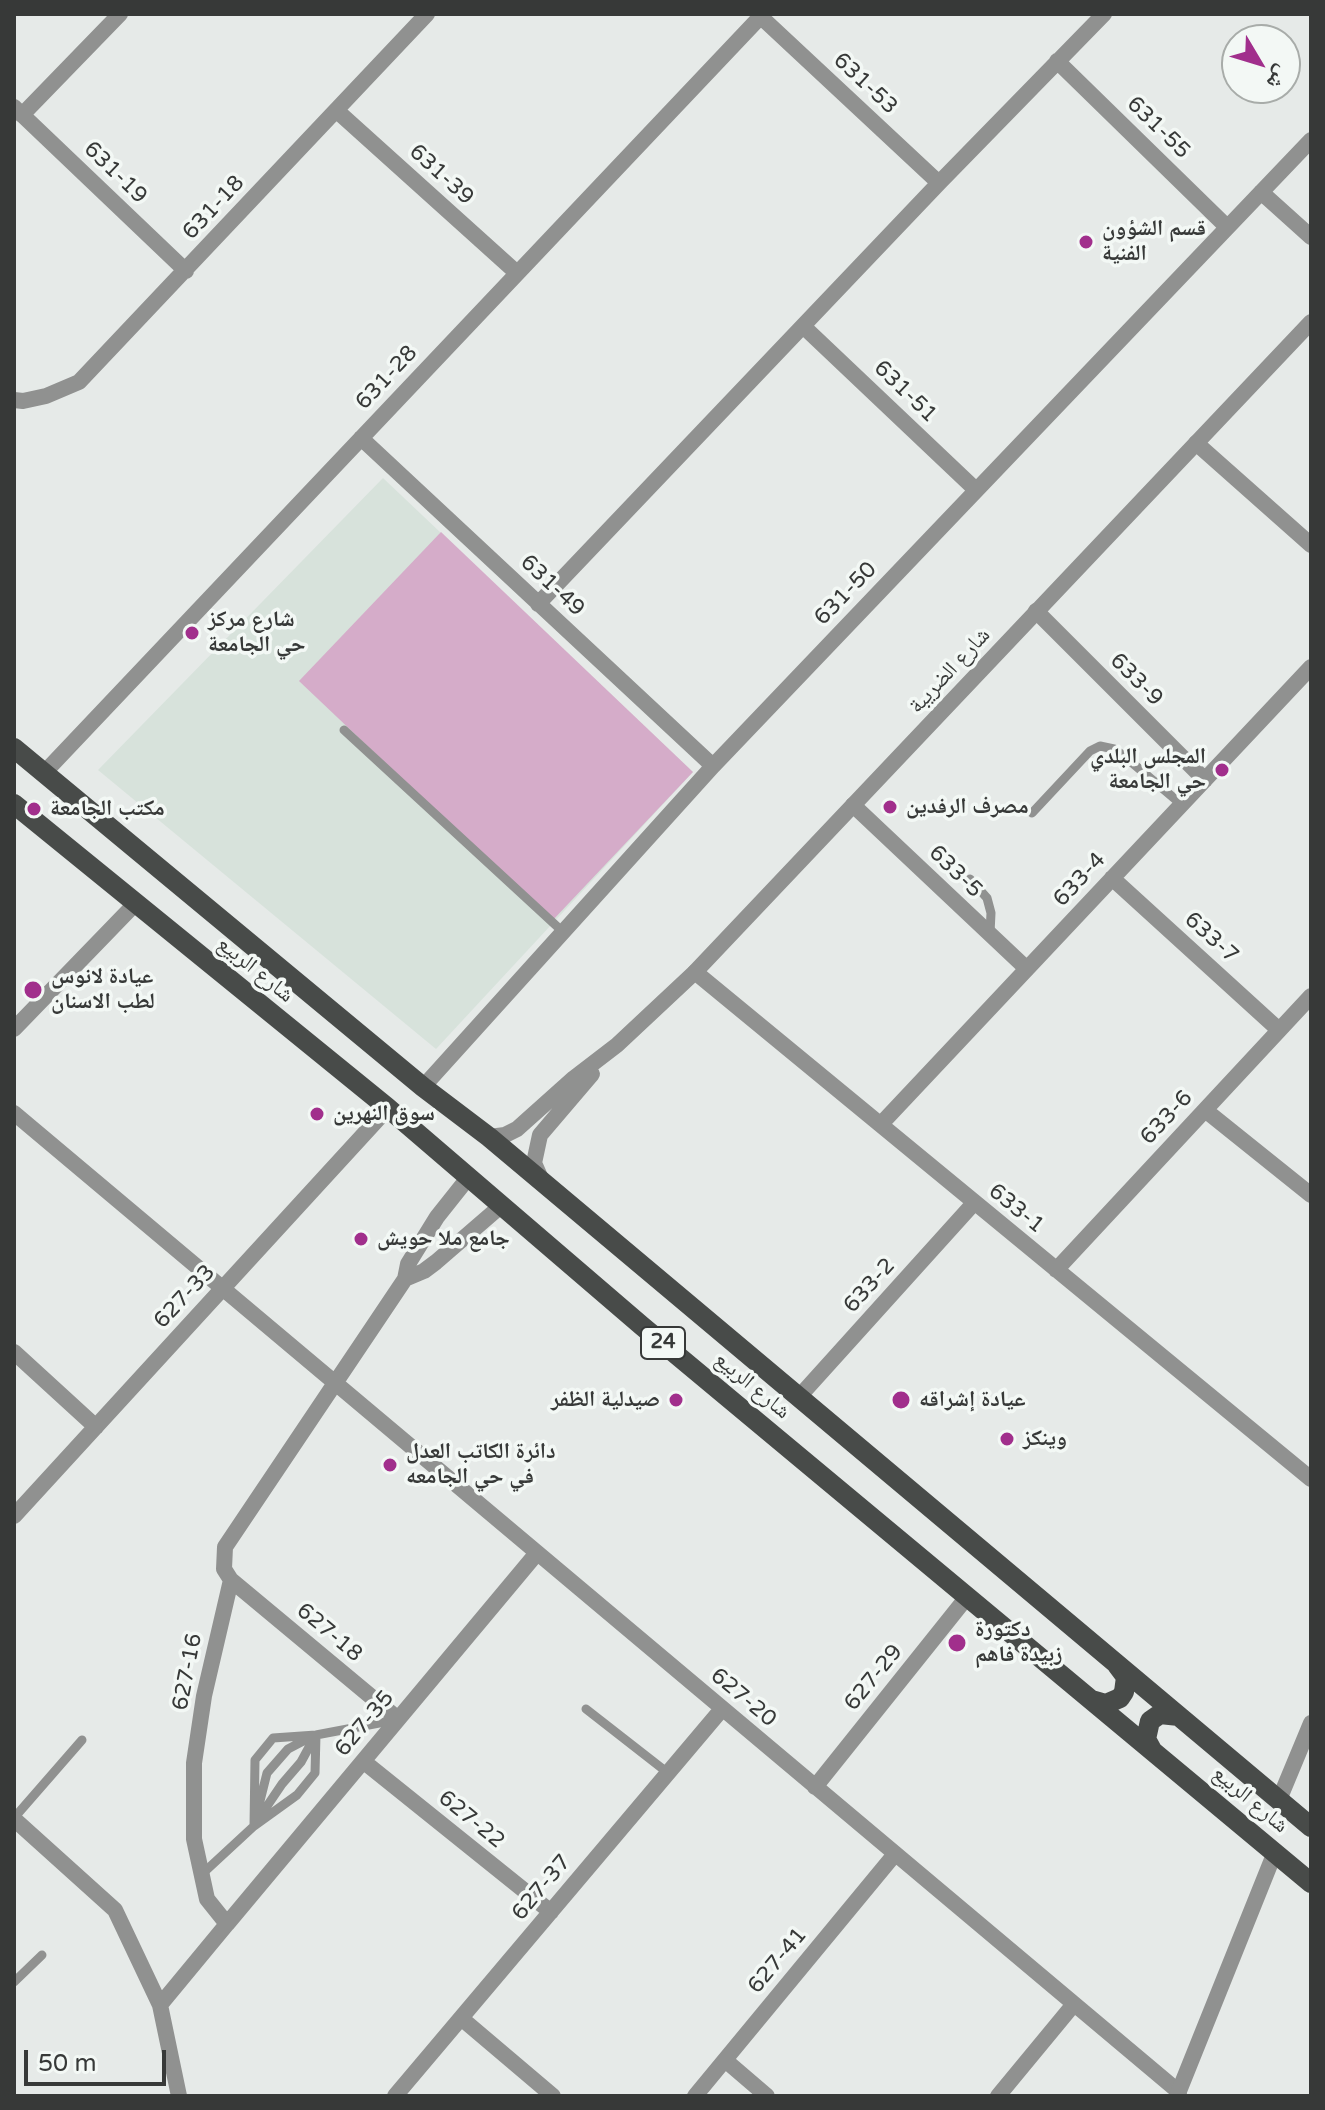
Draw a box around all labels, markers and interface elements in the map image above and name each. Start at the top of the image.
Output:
north arrow [1221,24,1301,104]
street label: 631-53 [827,48,903,120]
text: ش [1261,60,1296,95]
street label: 631-55 [1121,91,1195,165]
street label: 631-19 [78,136,152,210]
street label: 631-39 [403,139,479,211]
street label: 631-18 [178,170,250,246]
place label: قسم الشؤون الفنية [1102,216,1206,268]
marker: قسم الشؤون الفنية [1077,233,1095,251]
street label: 631-28 [351,340,423,416]
street label: 631-51 [868,355,942,429]
street label: 631-49 [514,550,590,622]
street label: 631-50 [809,557,883,631]
place label: شارع مركز حي الجامعة [208,607,306,658]
street label: شارع الضريبة [904,623,996,719]
marker: شارع مركز حي الجامعة [183,624,201,642]
street label: 633-9 [1104,648,1168,712]
place label: المجلس البلدي حي الجامعة [1090,744,1206,796]
marker: المجلس البلدي حي الجامعة [1213,761,1231,779]
place label: مصرف الرفدين [906,794,1029,820]
place label: مكتب الجامعة [50,796,165,822]
marker: مصرف الرفدين [881,798,899,816]
marker: مكتب الجامعة [25,800,43,818]
street label: 633-5 [923,840,987,904]
street label: 633-4 [1048,847,1112,913]
street label: 633-7 [1178,907,1244,969]
street label: شارع الربيع [211,931,299,1009]
place label: عيادة لانوس لطب الاسنان [51,964,155,1016]
marker: عيادة لانوس لطب الاسنان [22,979,44,1001]
street label: 633-6 [1135,1086,1199,1150]
place label: سوق النهرين [333,1101,435,1127]
marker: سوق النهرين [308,1105,326,1123]
street label: 633-1 [983,1179,1049,1239]
place label: جامع ملا حويش [377,1226,510,1252]
marker: جامع ملا حويش [352,1230,370,1248]
street label: 633-2 [839,1253,901,1319]
street label: 627-33 [149,1260,221,1334]
road number: 24 [641,1327,685,1359]
street label: شارع الربيع [709,1347,795,1425]
place label: صيدلية الظفر [551,1387,660,1413]
place label: عيادة إشراقه [919,1387,1026,1413]
marker: عيادة إشراقه [890,1389,912,1411]
marker: صيدلية الظفر [667,1391,685,1409]
place label: وينكز [1023,1426,1067,1452]
marker: وينكز [998,1430,1016,1448]
place label: دائرة الكاتب العدل في حي الجامعه [406,1439,556,1490]
marker: دائرة الكاتب العدل في حي الجامعه [381,1456,399,1474]
street label: 627-18 [291,1598,367,1668]
place label: دكتورة زبيدة فاهم [975,1617,1062,1668]
street label: 627-16 [168,1631,208,1713]
marker: دكتورة زبيدة فاهم [946,1632,968,1654]
street label: 627-29 [839,1640,909,1716]
street label: 627-20 [705,1663,781,1733]
street label: 627-35 [330,1686,400,1762]
street label: شارع الربيع [1207,1761,1293,1839]
street label: 627-22 [433,1785,509,1855]
street label: 627-37 [507,1850,577,1926]
street label: 627-41 [743,1923,813,1999]
scale bar [28,2034,170,2084]
text: 50 m [38,2049,96,2078]

